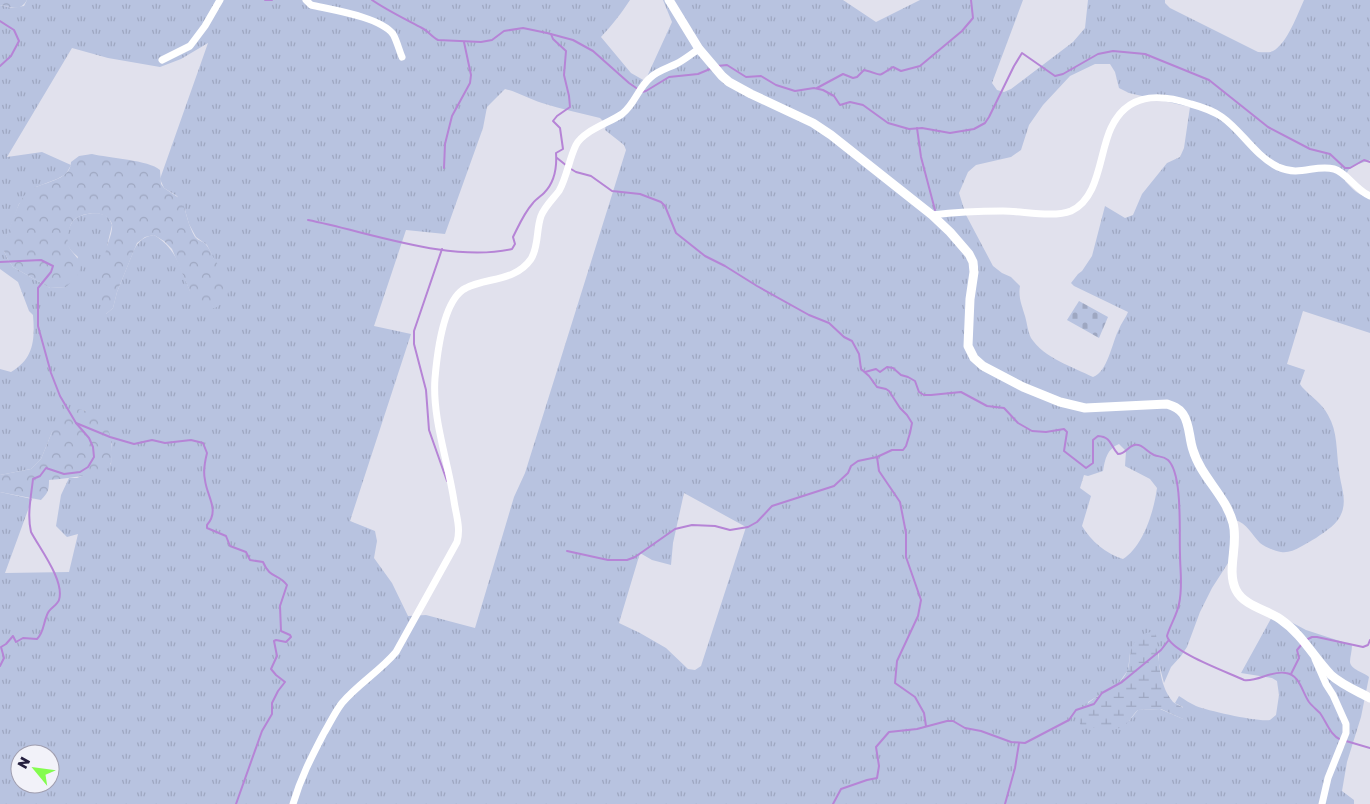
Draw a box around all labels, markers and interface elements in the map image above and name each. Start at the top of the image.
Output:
north arrow [10,744,60,794]
text: N [13,754,33,771]

